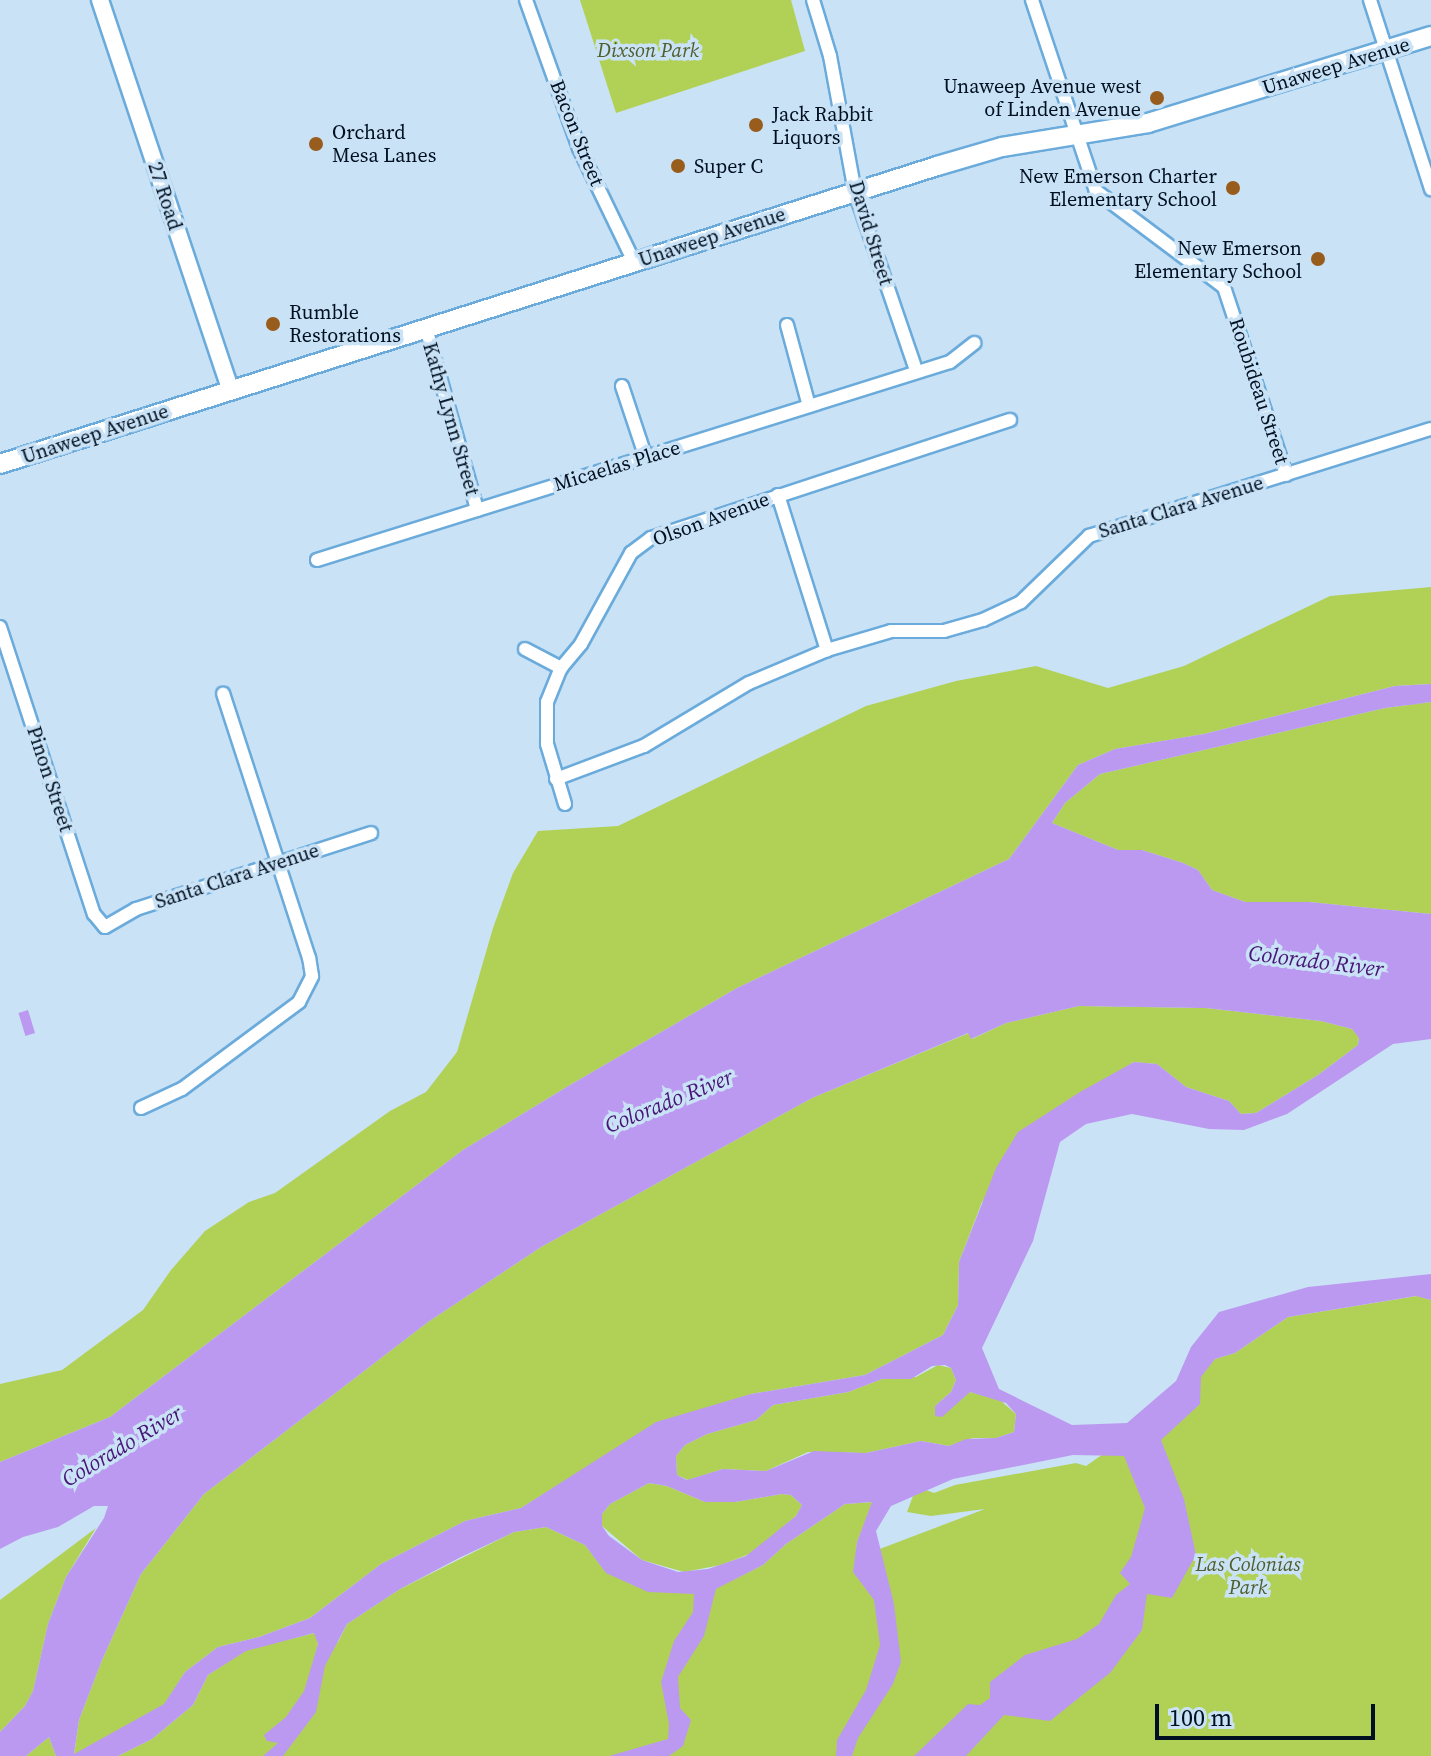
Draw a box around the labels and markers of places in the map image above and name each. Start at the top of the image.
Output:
place label: Unaweep Avenue west of Linden Avenue [943,74,1141,121]
marker: Unaweep Avenue west of Linden Avenue [1148,89,1166,107]
place label: Jack Rabbit Liquors [772,102,873,149]
marker: Jack Rabbit Liquors [747,116,765,134]
place label: Orchard Mesa Lanes [332,120,436,167]
marker: Orchard Mesa Lanes [307,135,325,153]
place label: Super C [694,154,763,178]
marker: Super C [669,157,687,175]
place label: New Emerson Charter Elementary School [1019,164,1217,211]
marker: New Emerson Charter Elementary School [1224,179,1242,197]
place label: New Emerson Elementary School [1134,236,1302,283]
marker: New Emerson Elementary School [1309,250,1327,268]
place label: Rumble Restorations [289,300,401,347]
marker: Rumble Restorations [264,315,282,333]

